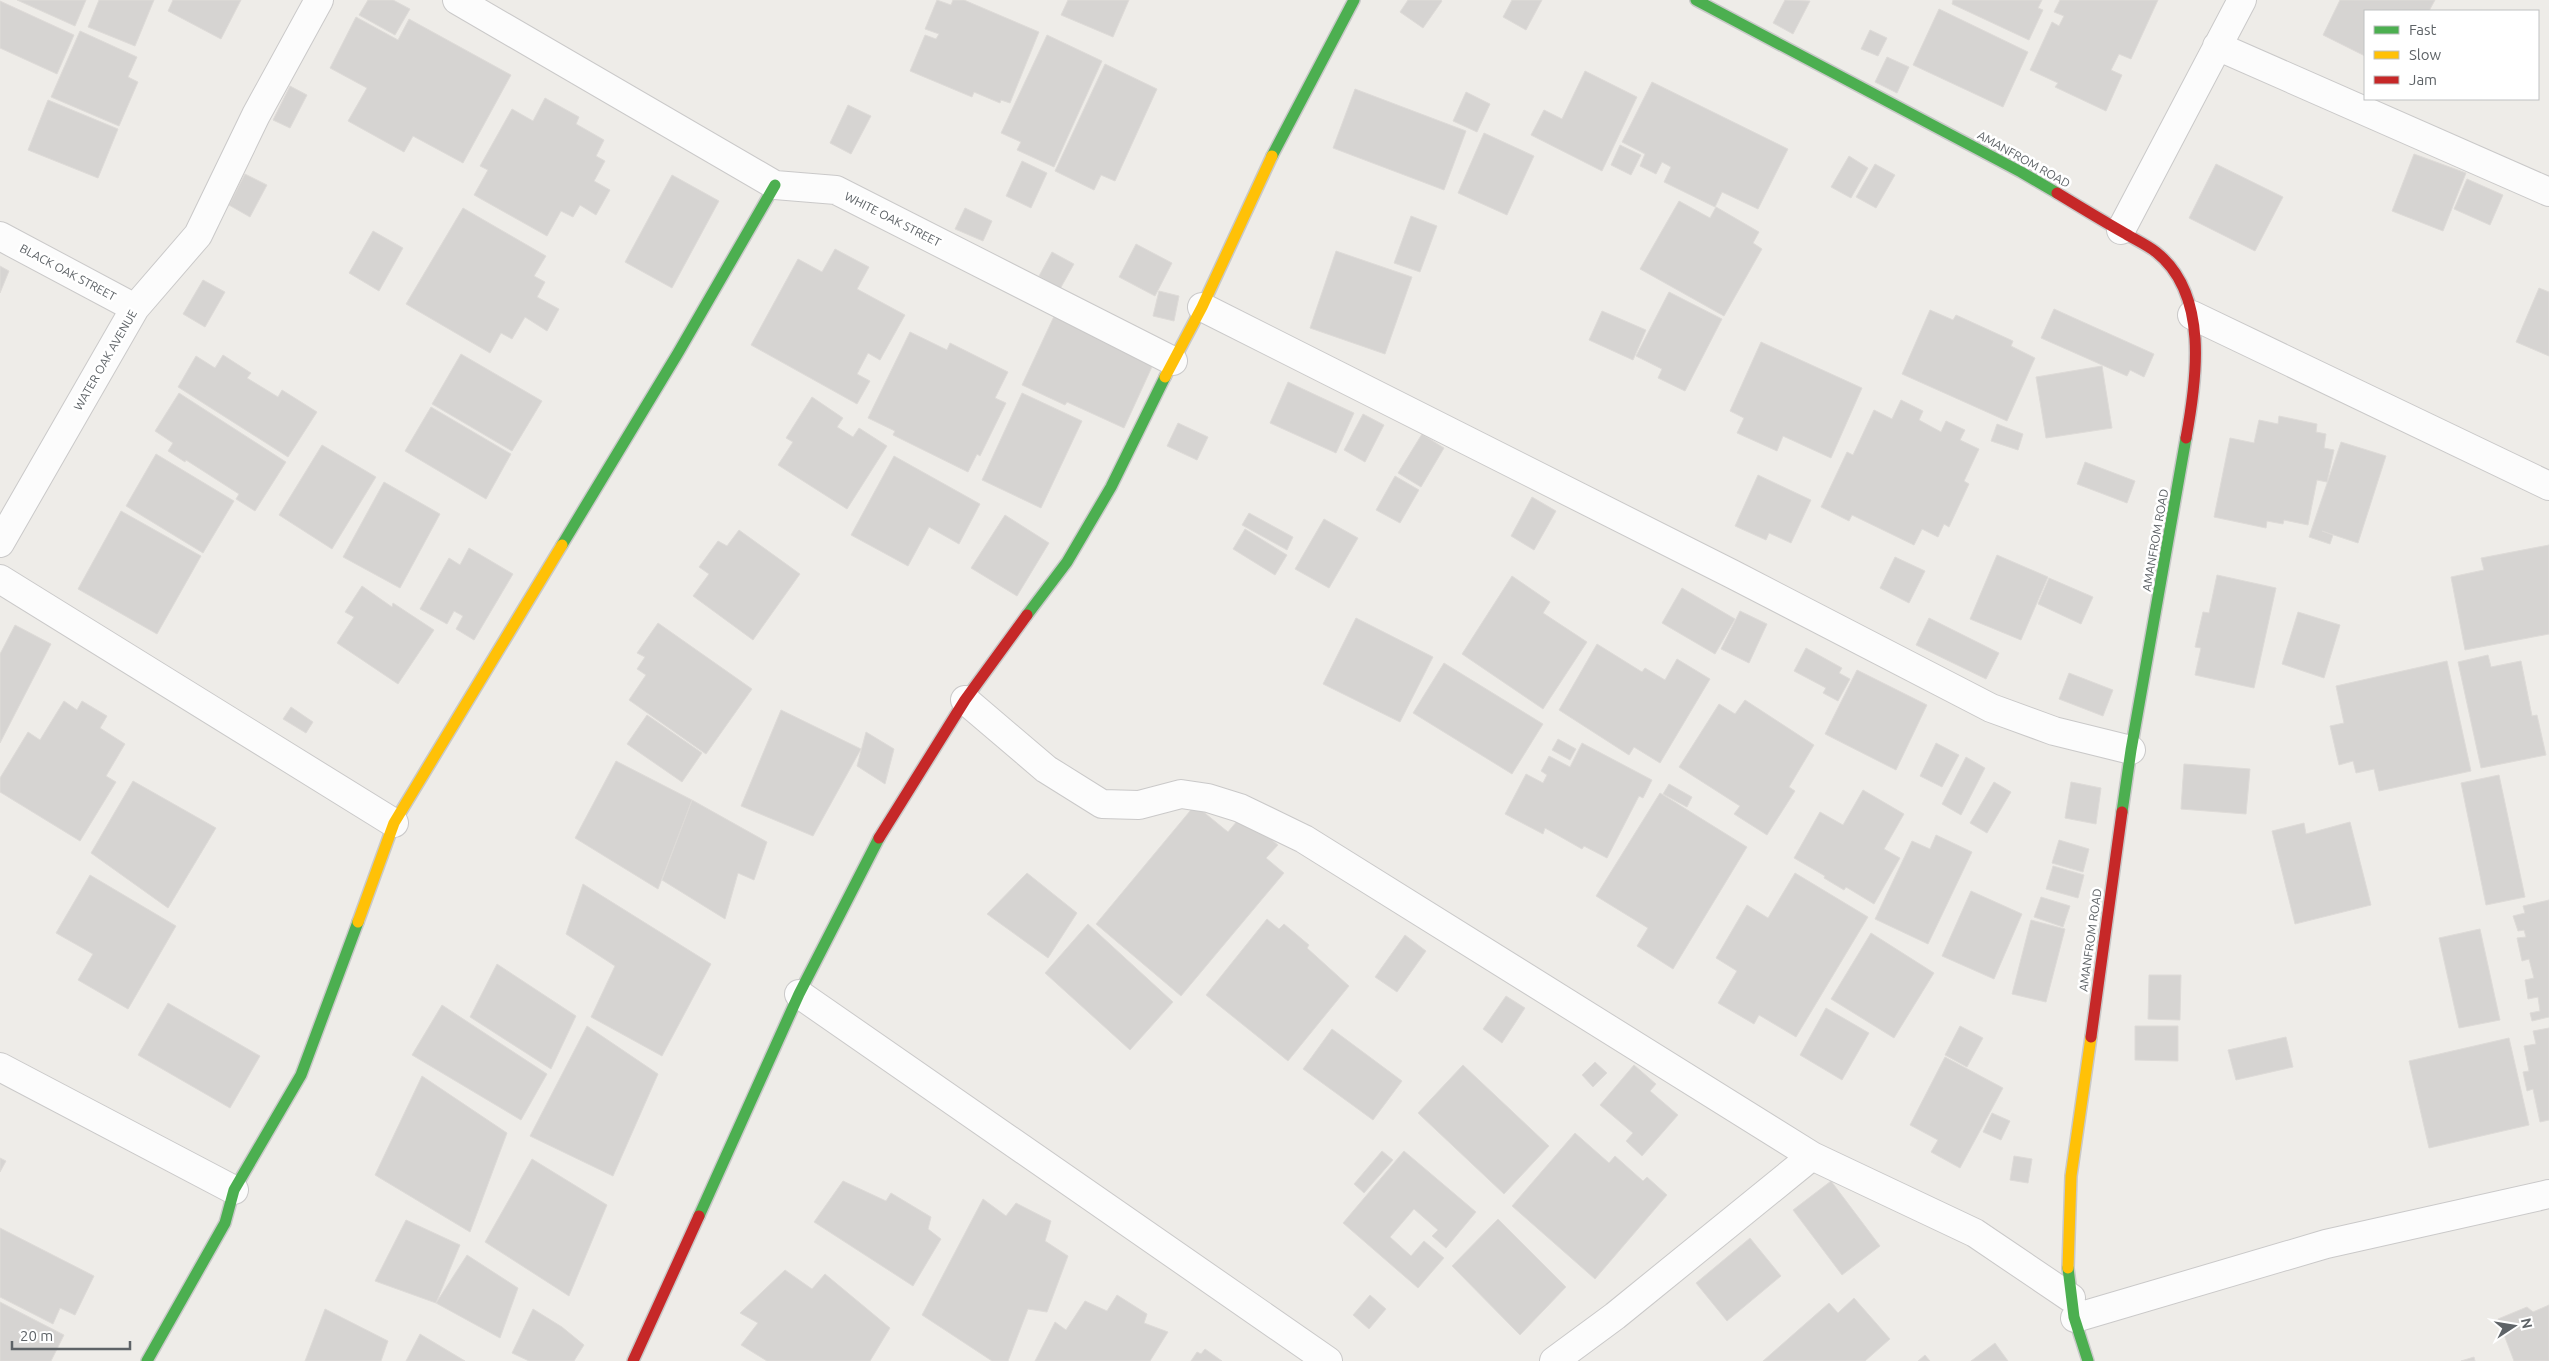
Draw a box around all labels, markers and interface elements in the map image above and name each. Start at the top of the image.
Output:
legend [2364,10,2539,100]
text: Fast [2409,21,2437,38]
text: Slow [2409,46,2442,63]
text: Jam [2409,71,2437,88]
street label: AMANFROM ROAD [1975,128,2073,190]
street label: WHITE OAK STREET [843,189,944,249]
street label: BLACK OAK STREET [18,241,118,303]
street label: WATER OAK AVENUE [71,307,139,413]
street label: AMANFROM ROAD [2140,488,2170,592]
street label: AMANFROM ROAD [2076,888,2104,992]
north arrow [2489,1301,2539,1351]
text: N [2518,1317,2536,1330]
scale bar [12,1318,130,1350]
text: 20 m [20,1327,53,1344]

